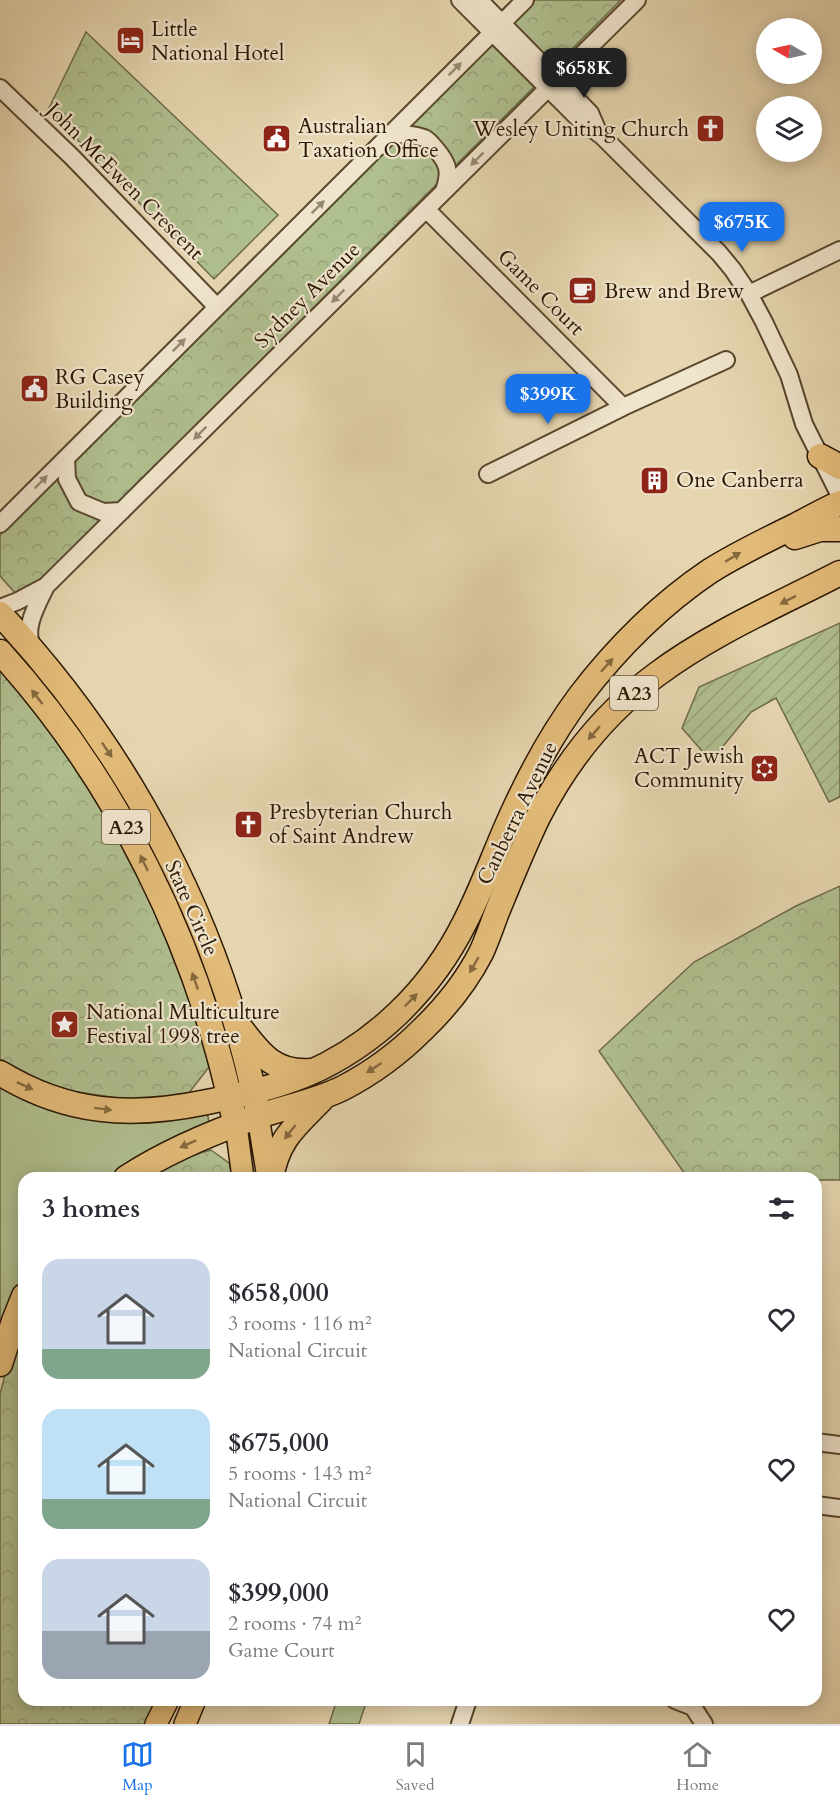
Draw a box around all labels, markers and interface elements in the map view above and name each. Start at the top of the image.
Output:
place label: Little National Hotel [151,15,284,68]
north arrow [756,18,822,84]
map controls [756,18,822,162]
hotel icon: Little National Hotel [114,25,146,57]
pin: $658K [542,48,626,99]
text: $658K [555,54,613,81]
one-way arrow [448,62,463,76]
street label: John McEwen Crescent [37,94,210,267]
button: layers [756,96,822,162]
place label: Australian Taxation Office [298,112,439,165]
church icon: Wesley Uniting Church [694,113,726,145]
place label: Wesley Uniting Church [472,115,689,144]
public building icon: Australian Taxation Office [261,122,293,154]
one-way arrow [470,151,484,165]
one-way arrow [310,200,324,214]
pin: $675K [700,202,784,253]
text: $675K [713,208,771,235]
street label: Sydney Avenue [248,236,367,355]
street label: Game Court [491,243,591,342]
cafe icon: Brew and Brew [567,275,599,307]
place label: Brew and Brew [604,277,744,306]
one-way arrow [331,289,346,303]
one-way arrow [172,338,186,352]
place label: RG Casey Building [55,363,145,416]
public building icon: RG Casey Building [18,373,50,405]
pin: $399K [506,374,590,425]
text: $399K [519,380,577,407]
one-way arrow [193,426,207,440]
building icon: One Canberra [639,464,671,496]
place label: One Canberra [676,466,804,495]
one-way arrow [34,476,48,490]
one-way arrow [725,552,742,562]
one-way arrow [779,595,796,604]
one-way arrow [600,658,613,673]
road number: A23 [610,676,658,710]
one-way arrow [32,689,44,704]
one-way arrow [588,725,601,740]
street label: Canberra Avenue [470,737,565,890]
one-way arrow [101,742,113,758]
place label: ACT Jewish Community [634,742,744,795]
synagogue icon: ACT Jewish Community [749,752,781,784]
place label: Presbyterian Church of Saint Andrew [269,798,453,851]
church icon: Presbyterian Church of Saint Andrew [232,808,264,840]
road number: A23 [102,810,150,844]
one-way arrow [139,855,149,872]
street label: State Circle [158,856,226,961]
one-way arrow [468,957,479,973]
one-way arrow [190,972,199,990]
one-way arrow [404,993,418,1007]
place label: National Multiculture Festival 1998 tree [86,998,280,1051]
place icon: National Multiculture Festival 1998 tree [49,1008,81,1040]
one-way arrow [366,1063,383,1074]
one-way arrow [16,1082,33,1091]
one-way arrow [93,1105,112,1114]
one-way arrow [285,1124,297,1139]
one-way arrow [179,1140,196,1149]
text: 3 homes [42,1191,140,1226]
icon: filters [765,1192,798,1225]
text: $658,000 [228,1275,329,1310]
icon: home [90,1283,162,1355]
icon: heart [765,1303,798,1336]
text: 3 rooms · 116 m² [228,1310,372,1337]
text: National Circuit [228,1337,367,1364]
text: $675,000 [228,1425,329,1460]
icon: home [90,1433,162,1505]
icon: heart [765,1453,798,1486]
text: 5 rooms · 143 m² [228,1460,372,1487]
text: National Circuit [228,1487,367,1514]
text: $399,000 [228,1575,329,1610]
icon: home [90,1583,162,1655]
icon: heart [765,1603,798,1636]
text: 2 rooms · 74 m² [228,1610,361,1637]
text: Game Court [228,1637,335,1664]
tab: Map [121,1738,154,1796]
tab: Saved [396,1738,434,1796]
tab: Home [676,1738,719,1796]

